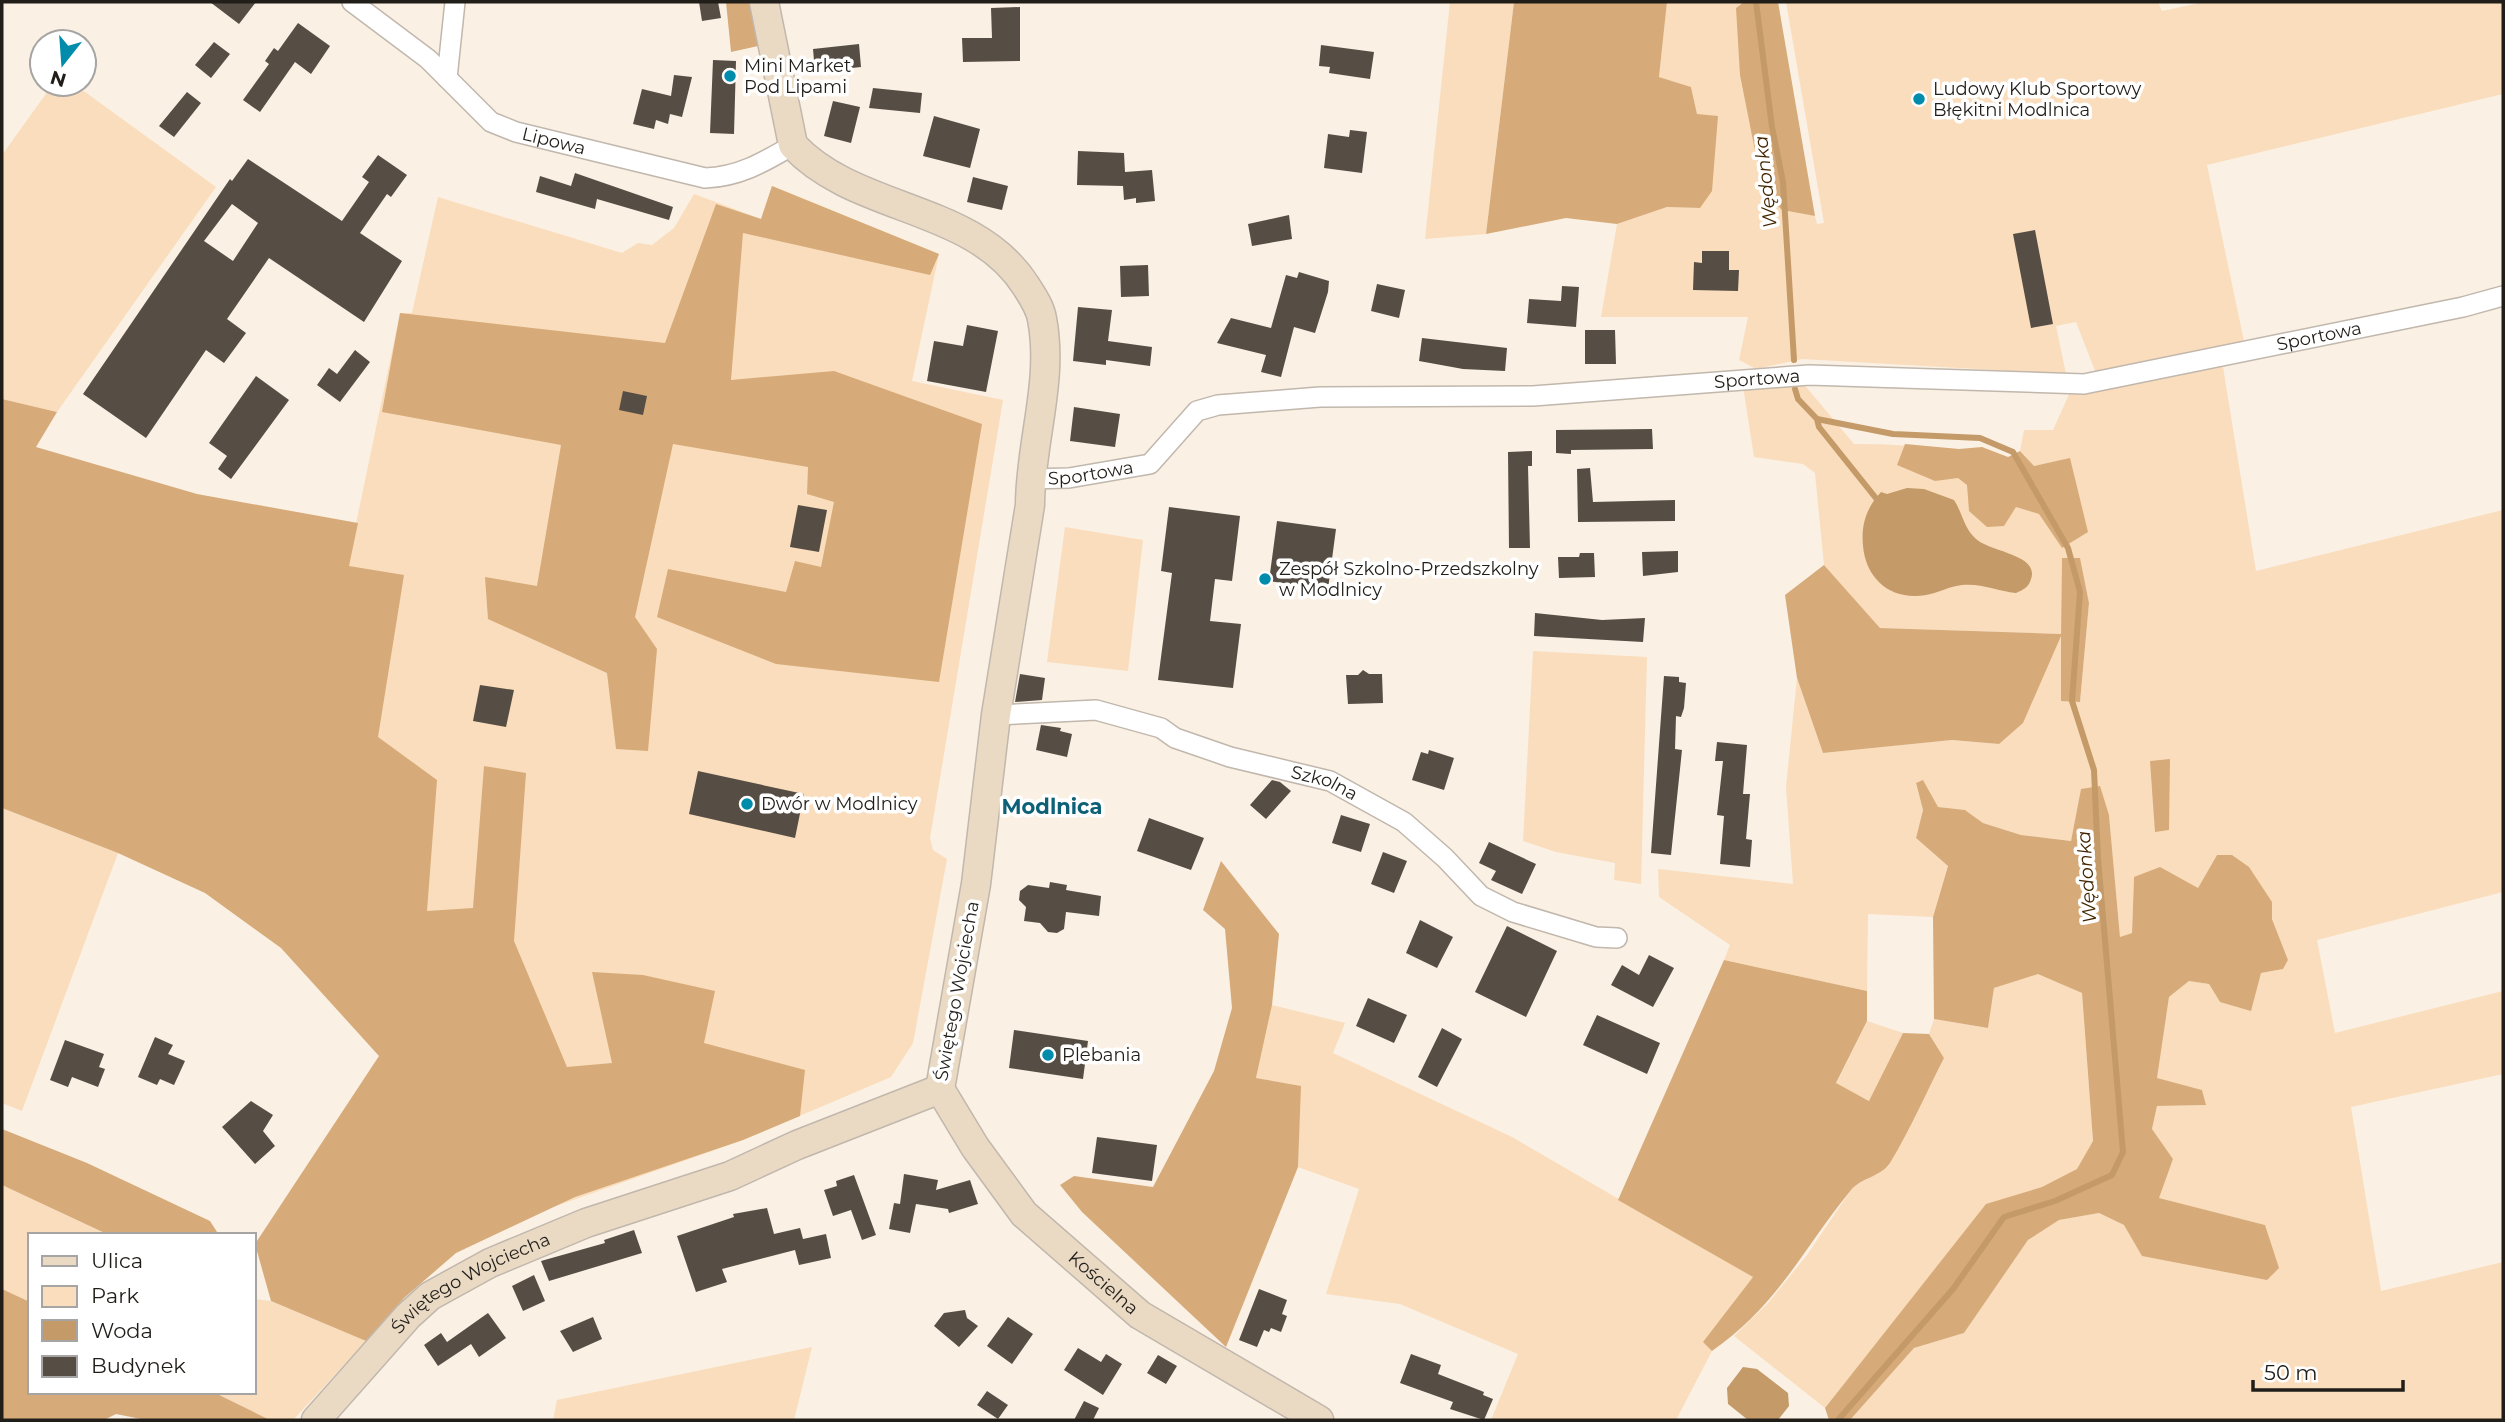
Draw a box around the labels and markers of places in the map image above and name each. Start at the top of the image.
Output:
place label: Mini Market Pod Lipami [744,55,851,98]
marker: Mini Market Pod Lipami [722,68,738,84]
place label: Ludowy Klub Sportowy Błękitni Modlnica [1933,78,2141,121]
marker: Ludowy Klub Sportowy Błękitni Modlnica [1911,91,1927,107]
place label: Zespół Szkolno-Przedszkolny w Modlnicy [1279,558,1539,601]
marker: Zespół Szkolno-Przedszkolny w Modlnicy [1257,571,1273,587]
place label: Dwór w Modlnicy [761,793,918,815]
marker: Dwór w Modlnicy [739,796,755,812]
place label: Plebania [1062,1044,1141,1066]
marker: Plebania [1040,1047,1056,1063]

